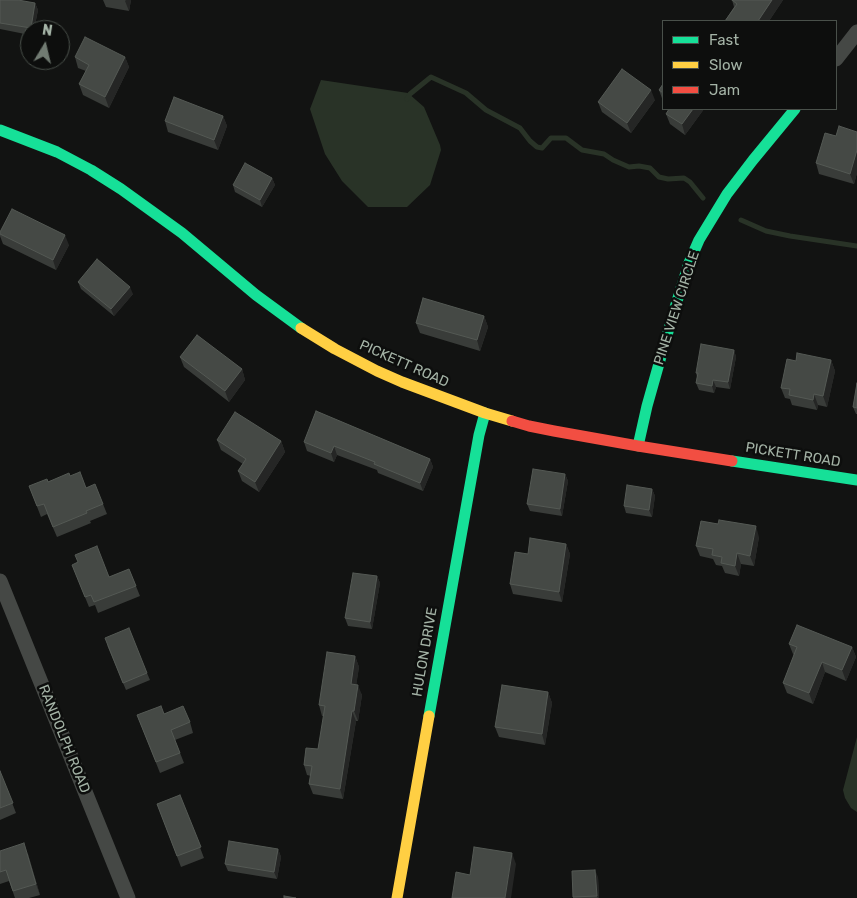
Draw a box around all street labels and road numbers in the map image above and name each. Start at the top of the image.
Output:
street label: PINE VIEW CIRCLE [651,249,703,367]
street label: PICKETT ROAD [357,337,451,391]
street label: PICKETT ROAD [744,439,842,471]
street label: HULON DRIVE [409,606,441,698]
street label: RANDOLPH ROAD [35,682,93,796]

